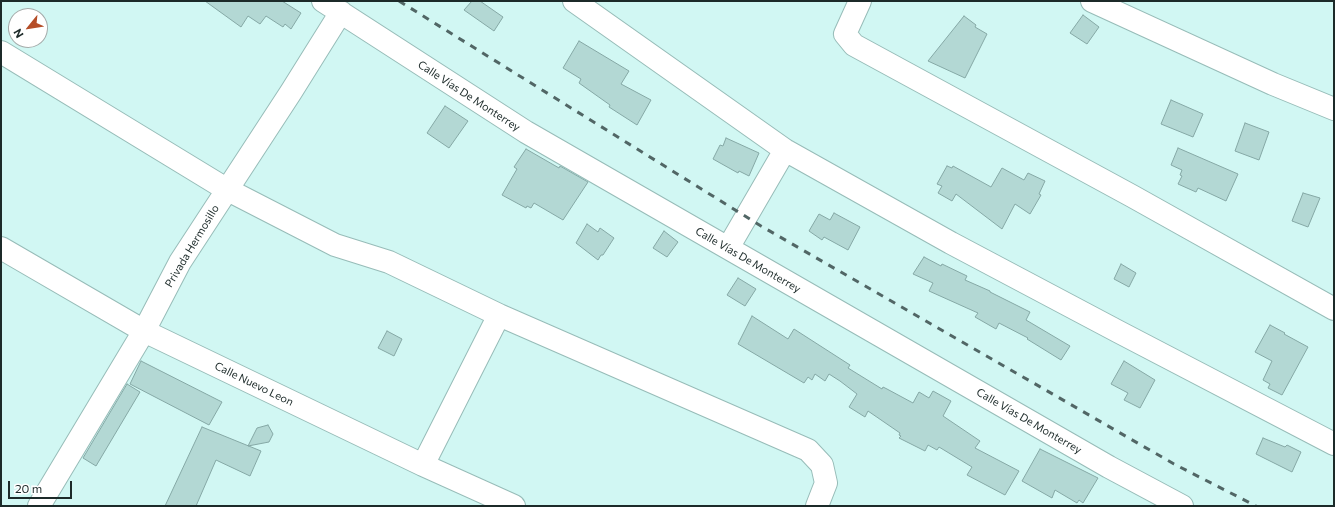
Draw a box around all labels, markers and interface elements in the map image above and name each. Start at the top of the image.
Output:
north arrow [8,8,48,48]
text: N [10,27,26,41]
street label: Calle Vías De Monterrey [415,58,523,134]
street label: Privada Hermosillo [162,202,222,290]
street label: Calle Vías De Monterrey [693,224,803,296]
street label: Calle Nuevo Leon [212,359,296,409]
street label: Calle Vías De Monterrey [974,385,1084,457]
scale bar [10,473,74,499]
text: 20 m [15,481,42,495]

